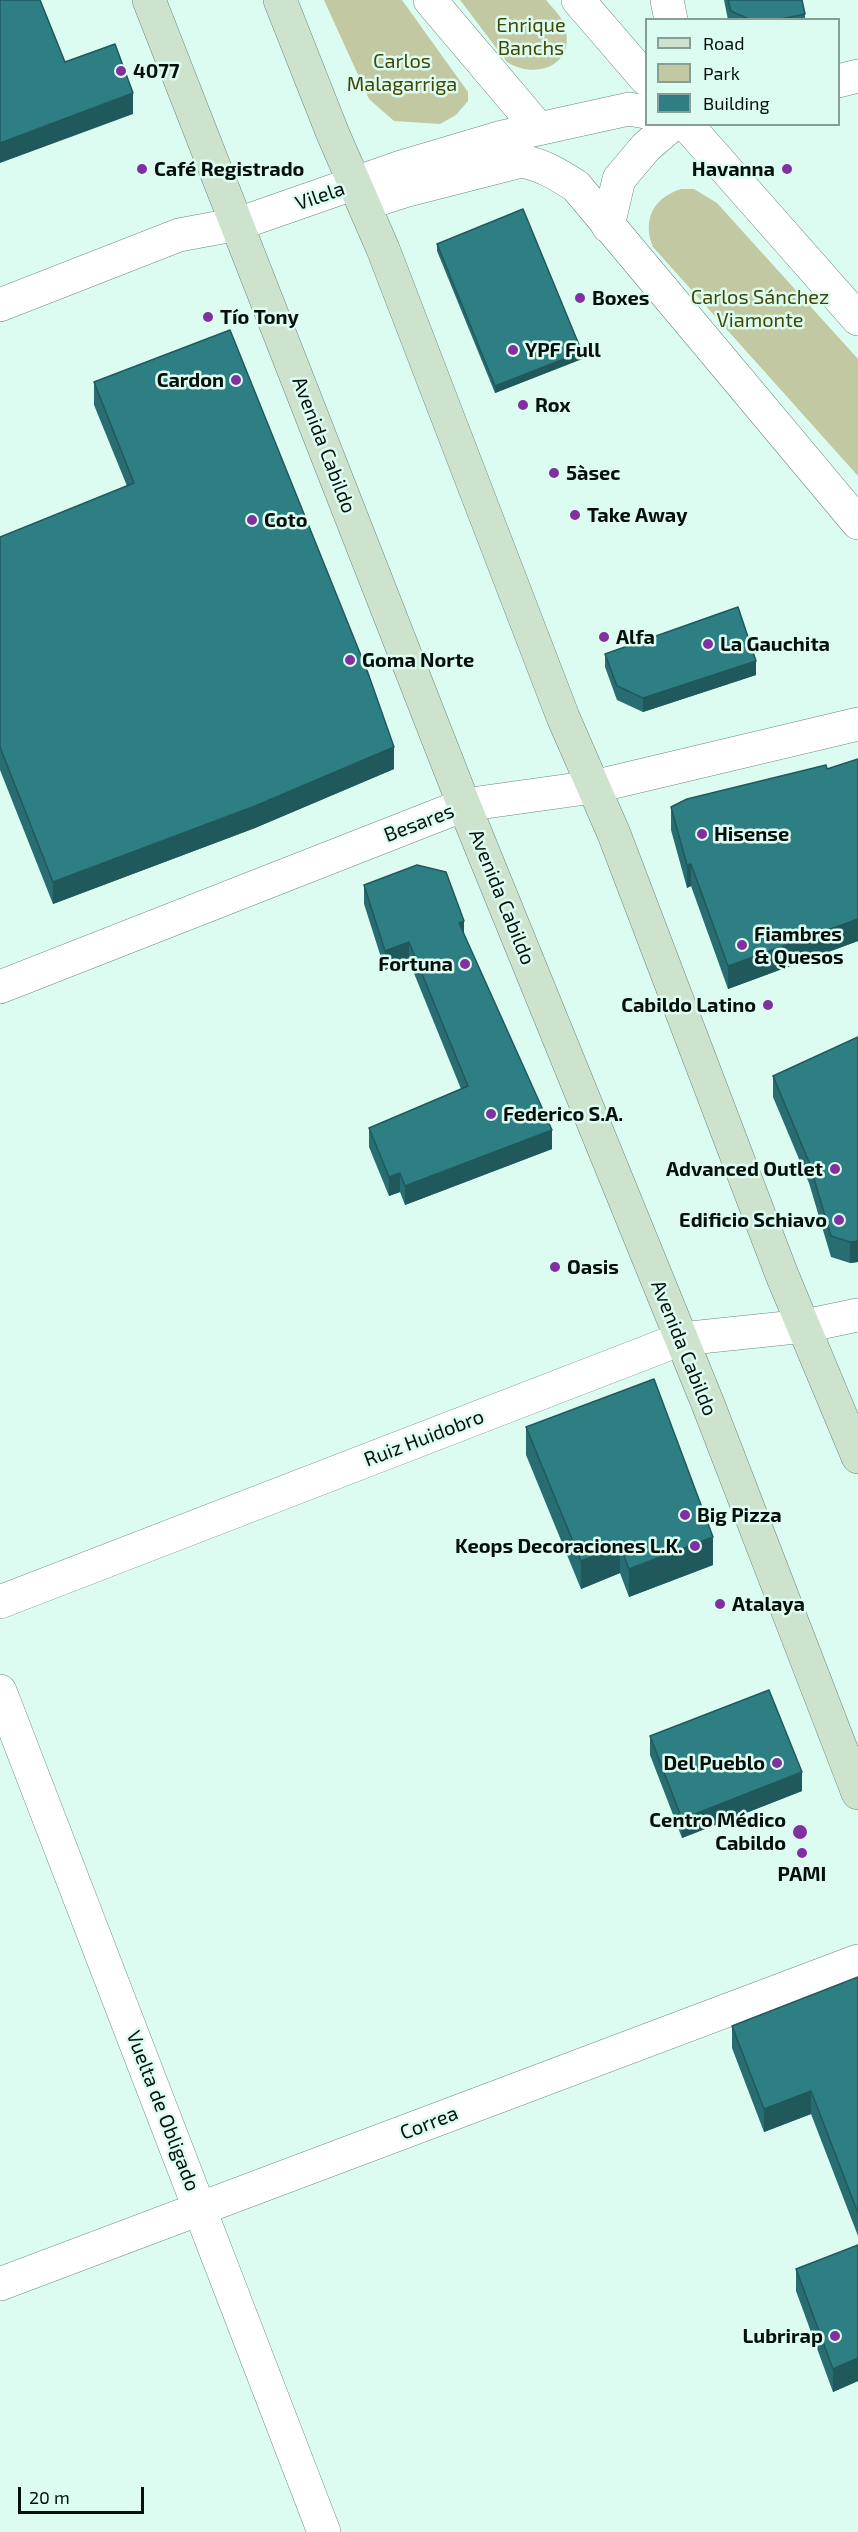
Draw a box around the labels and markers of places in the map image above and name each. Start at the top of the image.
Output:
place label: 4077 [133,59,179,83]
marker: 4077 [114,64,128,78]
place label: Café Registrado [154,157,304,181]
place label: Havanna [692,157,775,181]
marker: Café Registrado [135,162,149,176]
marker: Havanna [780,162,794,176]
place label: Boxes [592,286,649,310]
marker: Boxes [573,291,587,305]
place label: Tío Tony [220,305,299,329]
marker: Tío Tony [201,310,215,324]
place label: YPF Full [525,338,601,362]
marker: YPF Full [506,343,520,357]
place label: Cardon [157,368,224,392]
marker: Cardon [229,373,243,387]
place label: Rox [535,393,571,417]
marker: Rox [516,398,530,412]
place label: 5àsec [566,461,621,485]
marker: 5àsec [547,466,561,480]
place label: Take Away [587,503,687,527]
place label: Coto [264,508,308,532]
marker: Take Away [568,508,582,522]
marker: Coto [245,513,259,527]
place label: Alfa [616,625,655,649]
marker: Alfa [597,630,611,644]
place label: La Gauchita [720,632,830,656]
marker: La Gauchita [701,637,715,651]
place label: Goma Norte [362,648,474,672]
marker: Goma Norte [343,653,357,667]
place label: Hisense [714,822,789,846]
marker: Hisense [695,827,709,841]
place label: Fiambres & Quesos [754,922,844,969]
marker: Fiambres & Quesos [735,938,749,952]
place label: Fortuna [378,952,453,976]
marker: Fortuna [458,957,472,971]
place label: Cabildo Latino [621,993,756,1017]
marker: Cabildo Latino [761,998,775,1012]
place label: Federico S.A. [503,1102,623,1126]
marker: Federico S.A. [484,1107,498,1121]
place label: Advanced Outlet [666,1157,823,1181]
marker: Advanced Outlet [828,1162,842,1176]
place label: Edificio Schiavo [679,1208,827,1232]
marker: Edificio Schiavo [832,1213,846,1227]
place label: Oasis [567,1255,619,1279]
marker: Oasis [548,1260,562,1274]
place label: Big Pizza [697,1503,782,1527]
marker: Big Pizza [678,1508,692,1522]
place label: Keops Decoraciones L.K. [455,1534,683,1558]
marker: Keops Decoraciones L.K. [688,1539,702,1553]
place label: Atalaya [732,1592,805,1616]
marker: Atalaya [713,1597,727,1611]
place label: Del Pueblo [663,1751,765,1775]
marker: Del Pueblo [770,1756,784,1770]
place label: Centro Médico Cabildo [649,1808,786,1855]
marker: Centro Médico Cabildo [791,1823,809,1841]
marker: PAMI [795,1846,809,1860]
place label: PAMI [778,1862,826,1886]
place label: Lubrirap [743,2324,823,2348]
marker: Lubrirap [828,2329,842,2343]

